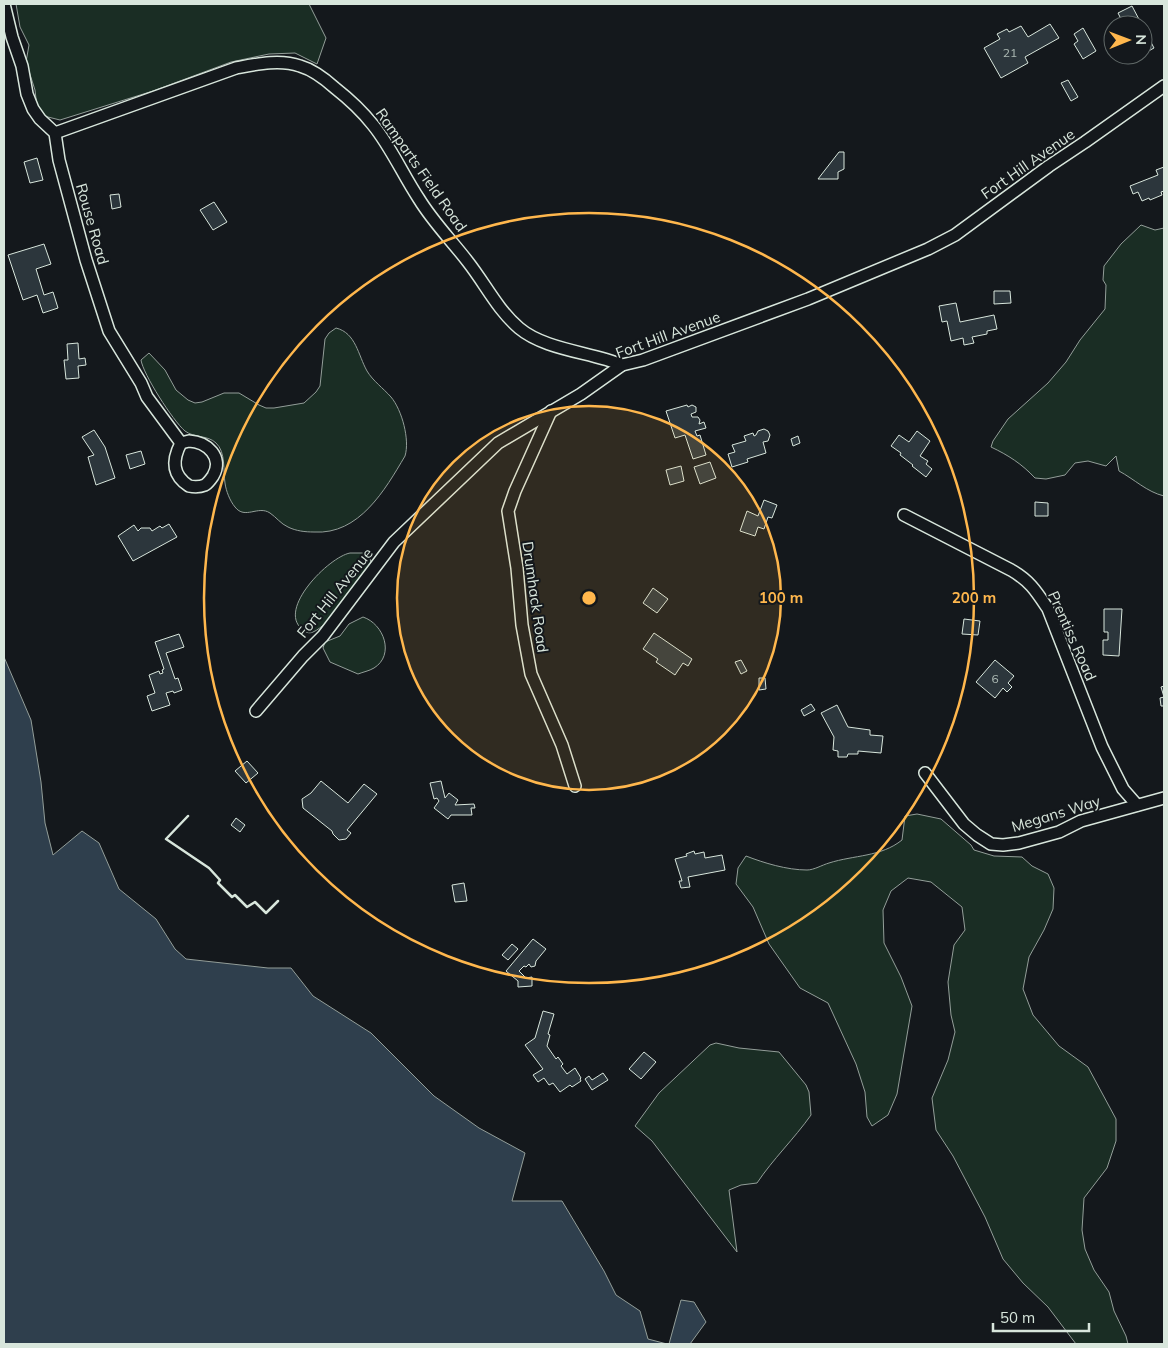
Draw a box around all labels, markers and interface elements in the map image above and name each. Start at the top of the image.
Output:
north arrow [1103,15,1153,65]
text: N [1132,34,1150,45]
house number: 21 [1003,45,1017,60]
street label: Ramparts Field Road [372,104,471,235]
street label: Fort Hill Avenue [977,124,1078,203]
street label: Rouse Road [72,181,113,267]
street label: Fort Hill Avenue [613,307,723,362]
street label: Drumhack Road [518,540,553,654]
street label: Fort Hill Avenue [293,544,377,641]
text: 100 m [759,588,803,607]
text: 200 m [952,588,996,607]
street label: Prentiss Road [1044,588,1101,684]
centre of rings [580,589,598,607]
house number: 6 [991,671,999,686]
street label: Megans Way [1009,791,1103,836]
scale bar [993,1300,1089,1332]
text: 50 m [1000,1308,1035,1327]

